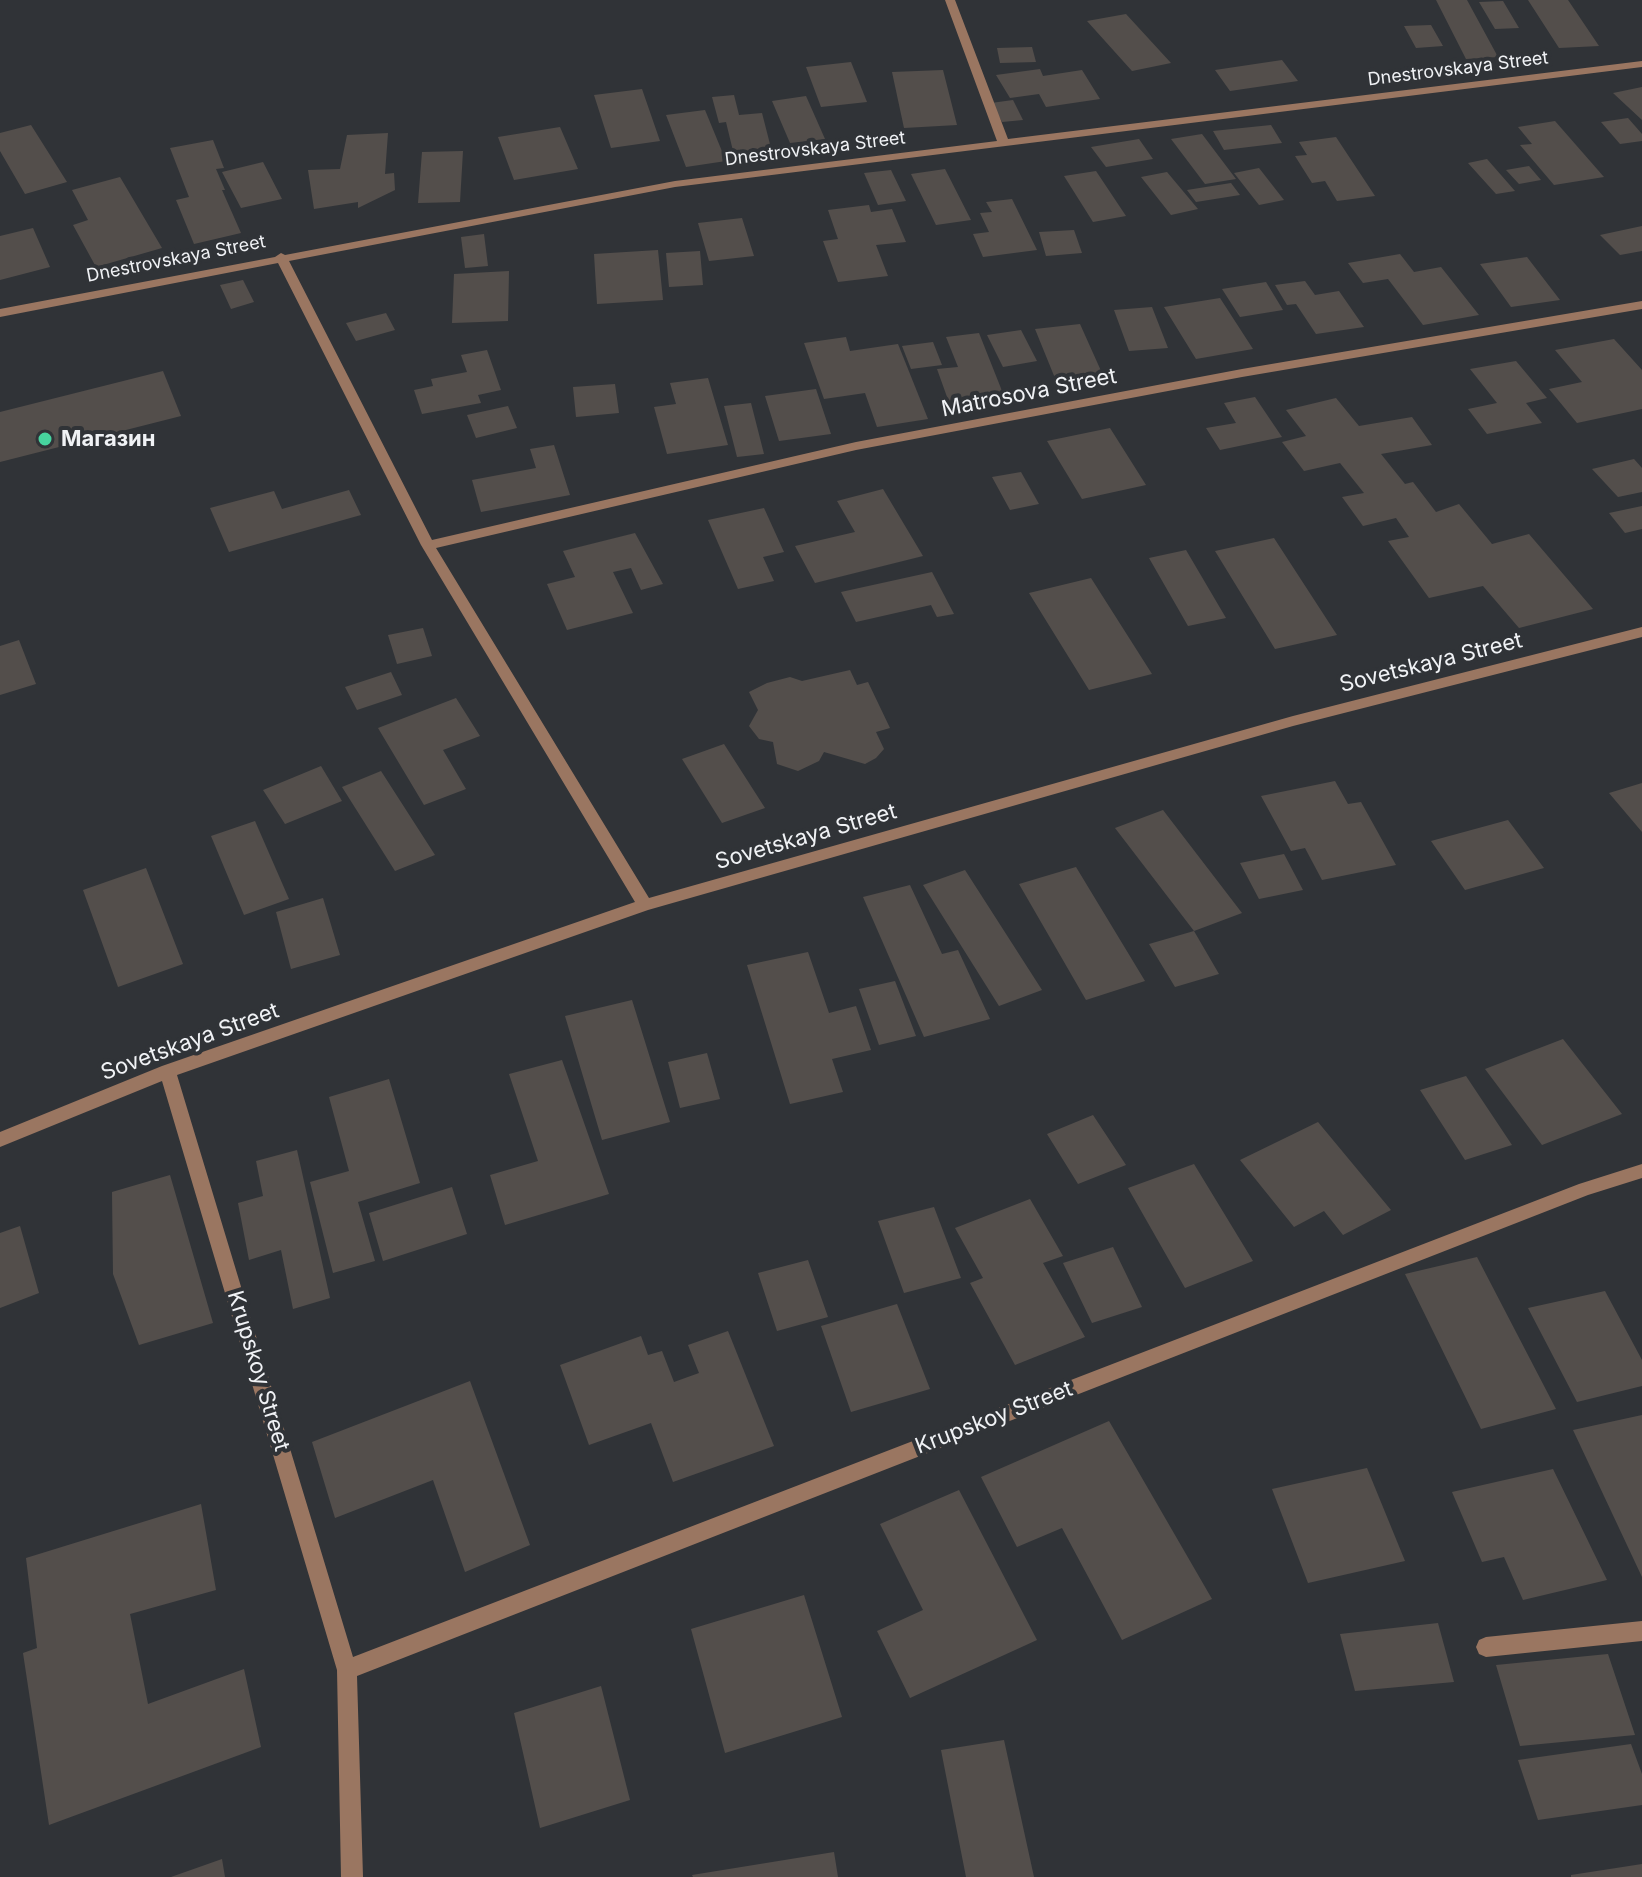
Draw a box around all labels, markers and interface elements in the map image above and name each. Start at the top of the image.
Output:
street label: Dnestrovskaya Street [1366,47,1550,91]
street label: Dnestrovskaya Street [723,127,907,171]
street label: Dnestrovskaya Street [85,231,267,287]
street label: Matrosova Street [939,363,1119,423]
place label: Магазин [61,426,156,452]
marker: Магазин [36,430,54,448]
street label: Sovetskaya Street [1337,628,1525,698]
street label: Sovetskaya Street [712,799,900,875]
street label: Sovetskaya Street [98,998,282,1086]
street label: Krupskoy Street [221,1288,295,1454]
street label: Krupskoy Street [912,1376,1076,1460]

